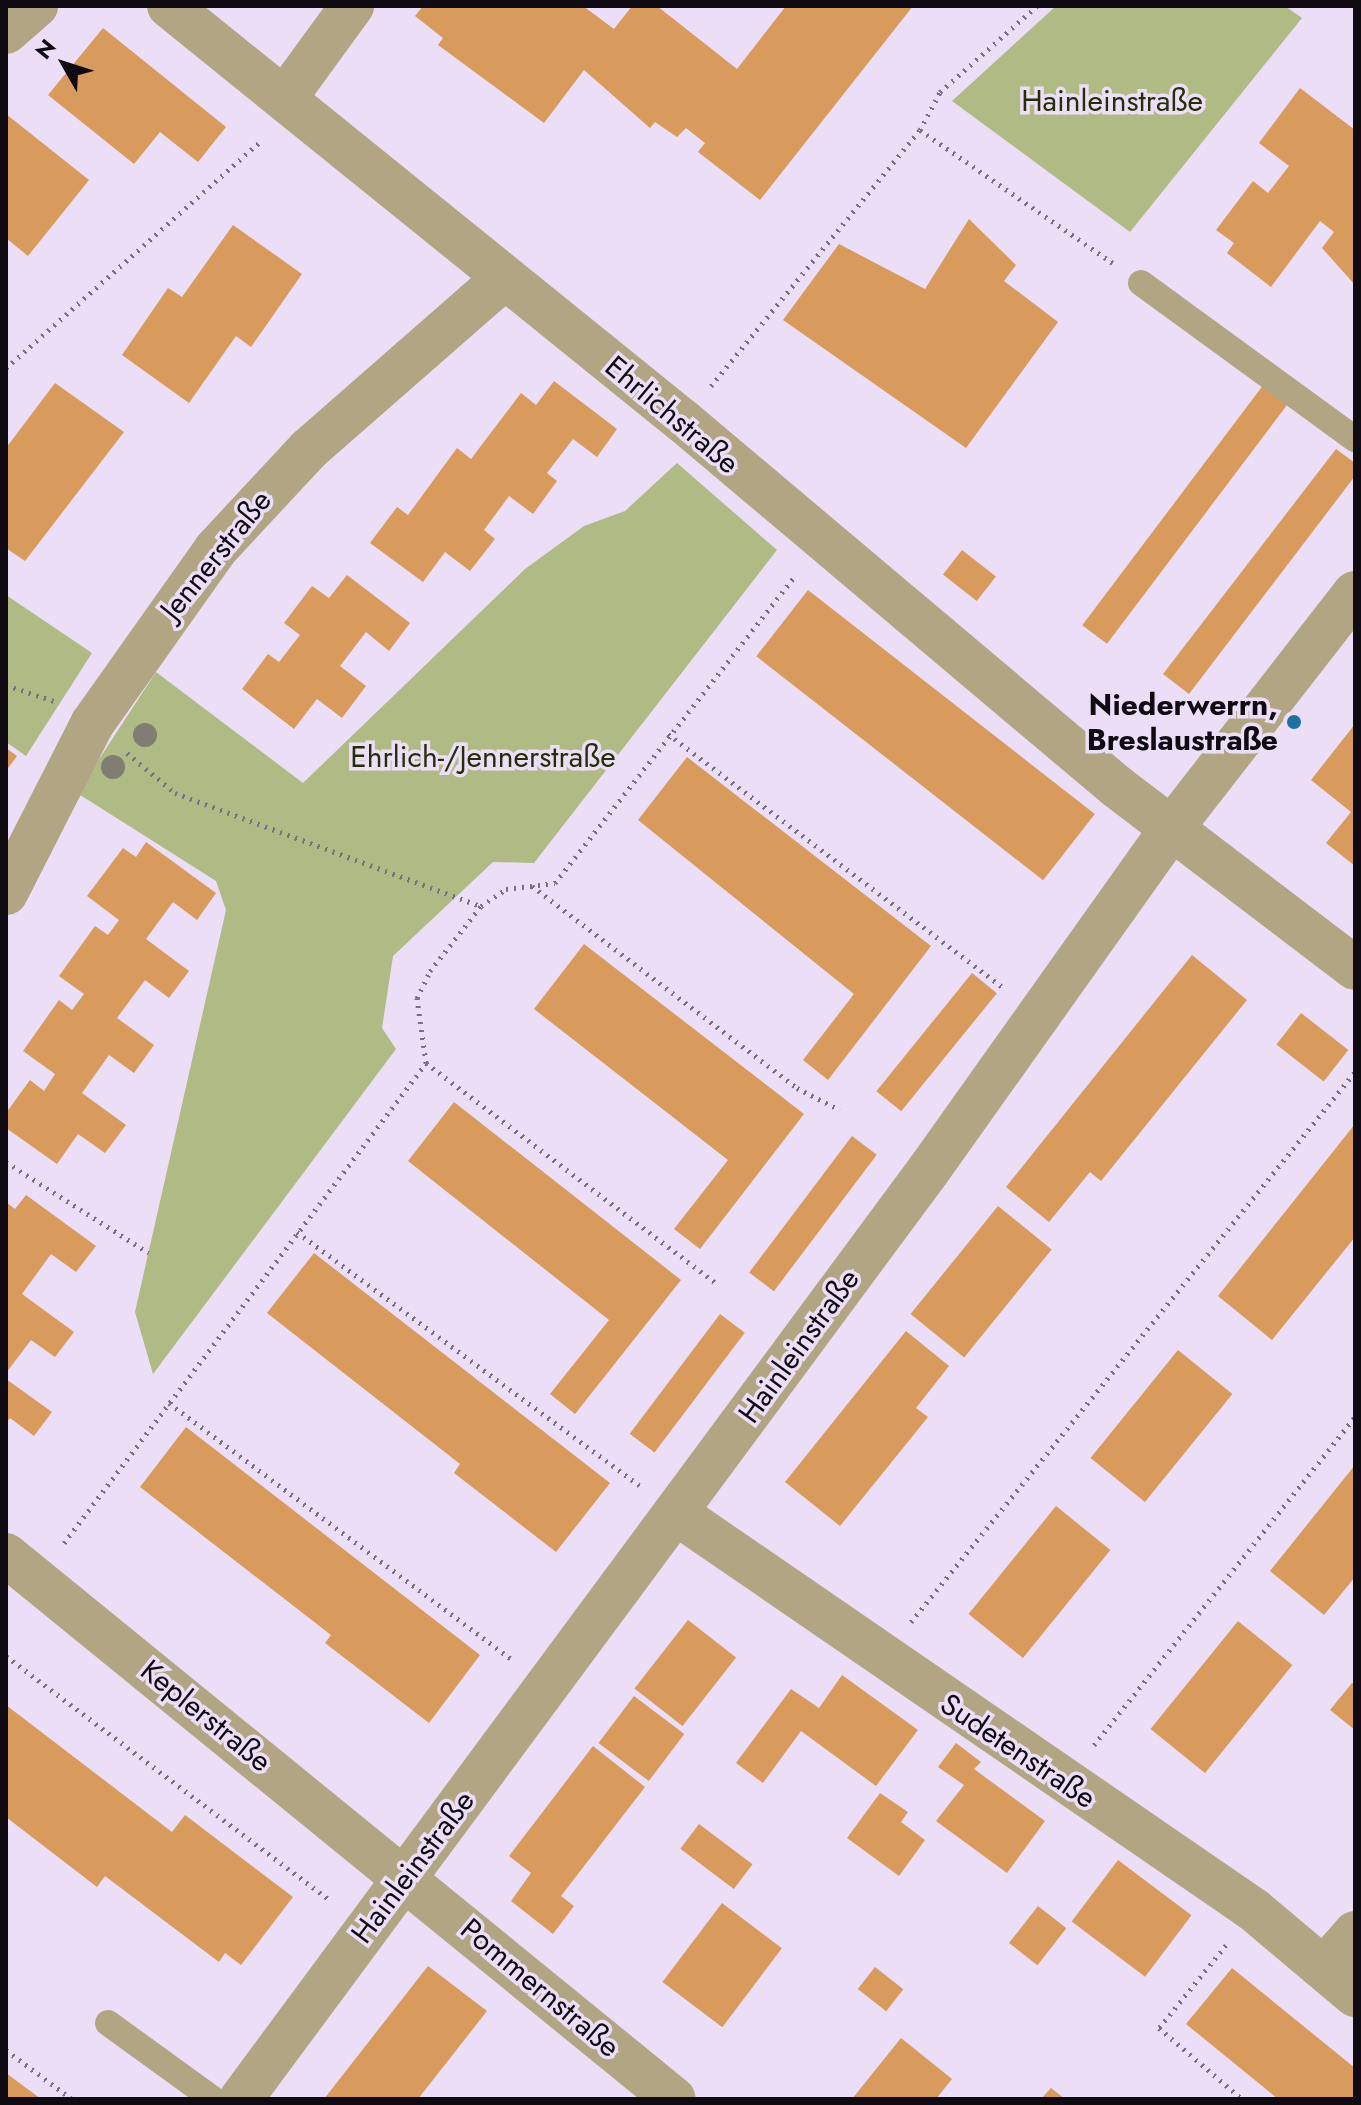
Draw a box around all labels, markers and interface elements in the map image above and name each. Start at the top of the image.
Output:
north arrow [24,24,104,104]
text: N [27,32,63,66]
park label: Hainleinstraße [1021,83,1203,119]
street label: Ehrlichstraße [598,349,746,481]
street label: Jennerstraße [153,483,279,627]
place label: Niederwerrn, Breslaustraße [1087,687,1278,758]
marker: Niederwerrn, Breslaustraße [1285,713,1303,731]
park label: Ehrlich-/Jennerstraße [350,739,616,775]
street label: Hainleinstraße [731,1262,867,1430]
street label: Keplerstraße [133,1652,279,1780]
street label: Sudetenstraße [934,1686,1102,1816]
street label: Hainleinstraße [344,1784,482,1950]
street label: Pommernstraße [453,1911,627,2065]

